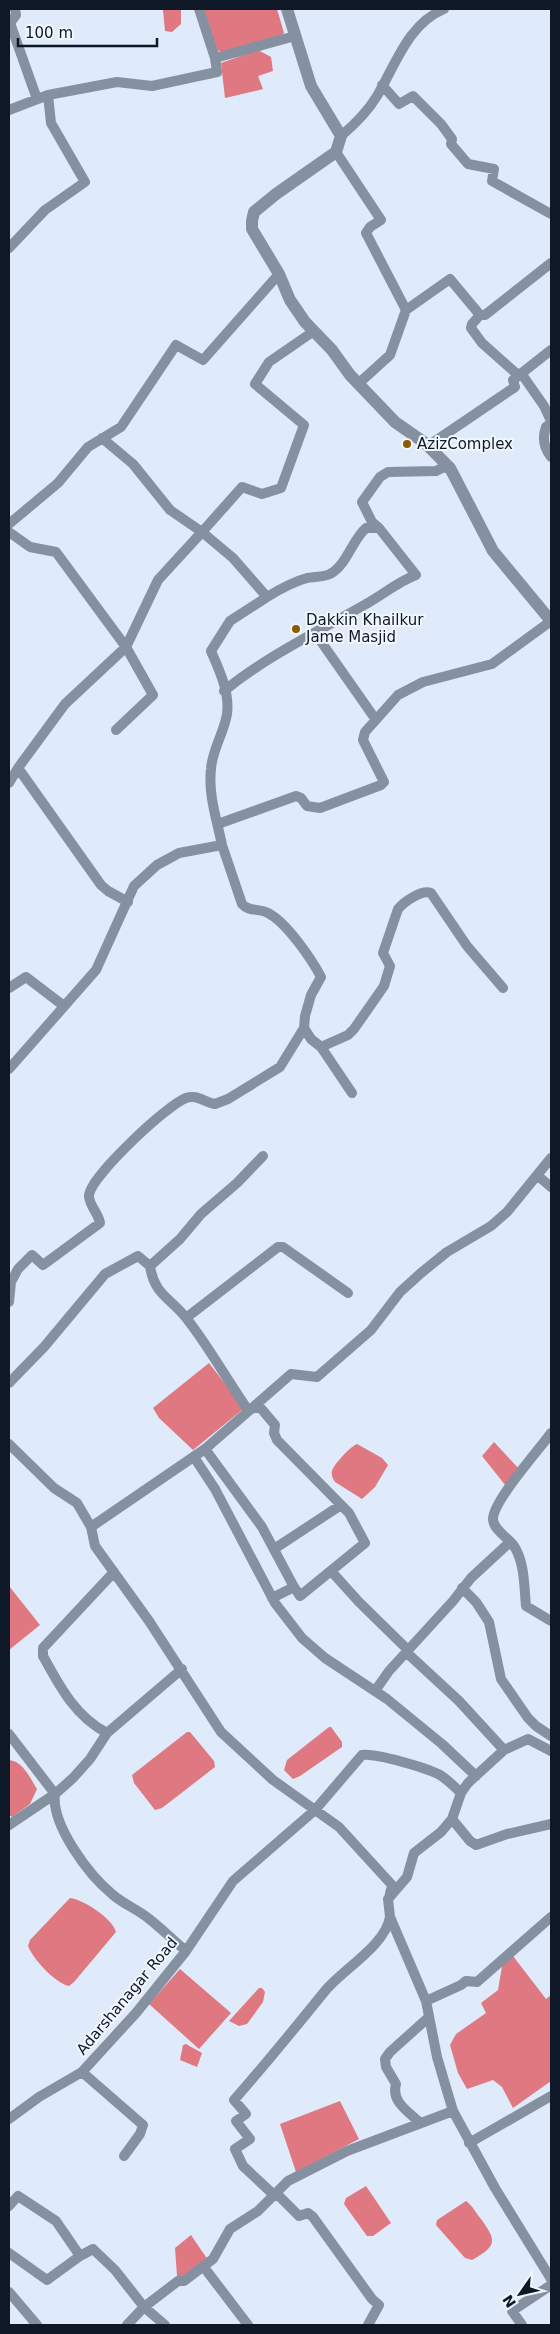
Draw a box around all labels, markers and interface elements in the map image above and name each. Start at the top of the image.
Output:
scale bar [18,15,156,47]
text: 100 m [25,24,73,42]
place label: AzizComplex [417,435,513,453]
marker: AzizComplex [401,438,413,450]
place label: Dakkin Khailkur Jame Masjid [305,611,424,646]
marker: Dakkin Khailkur Jame Masjid [290,623,302,635]
street label: Adarshanagar Road [73,1934,181,2058]
north arrow [495,2269,545,2319]
text: N [499,2292,519,2311]

